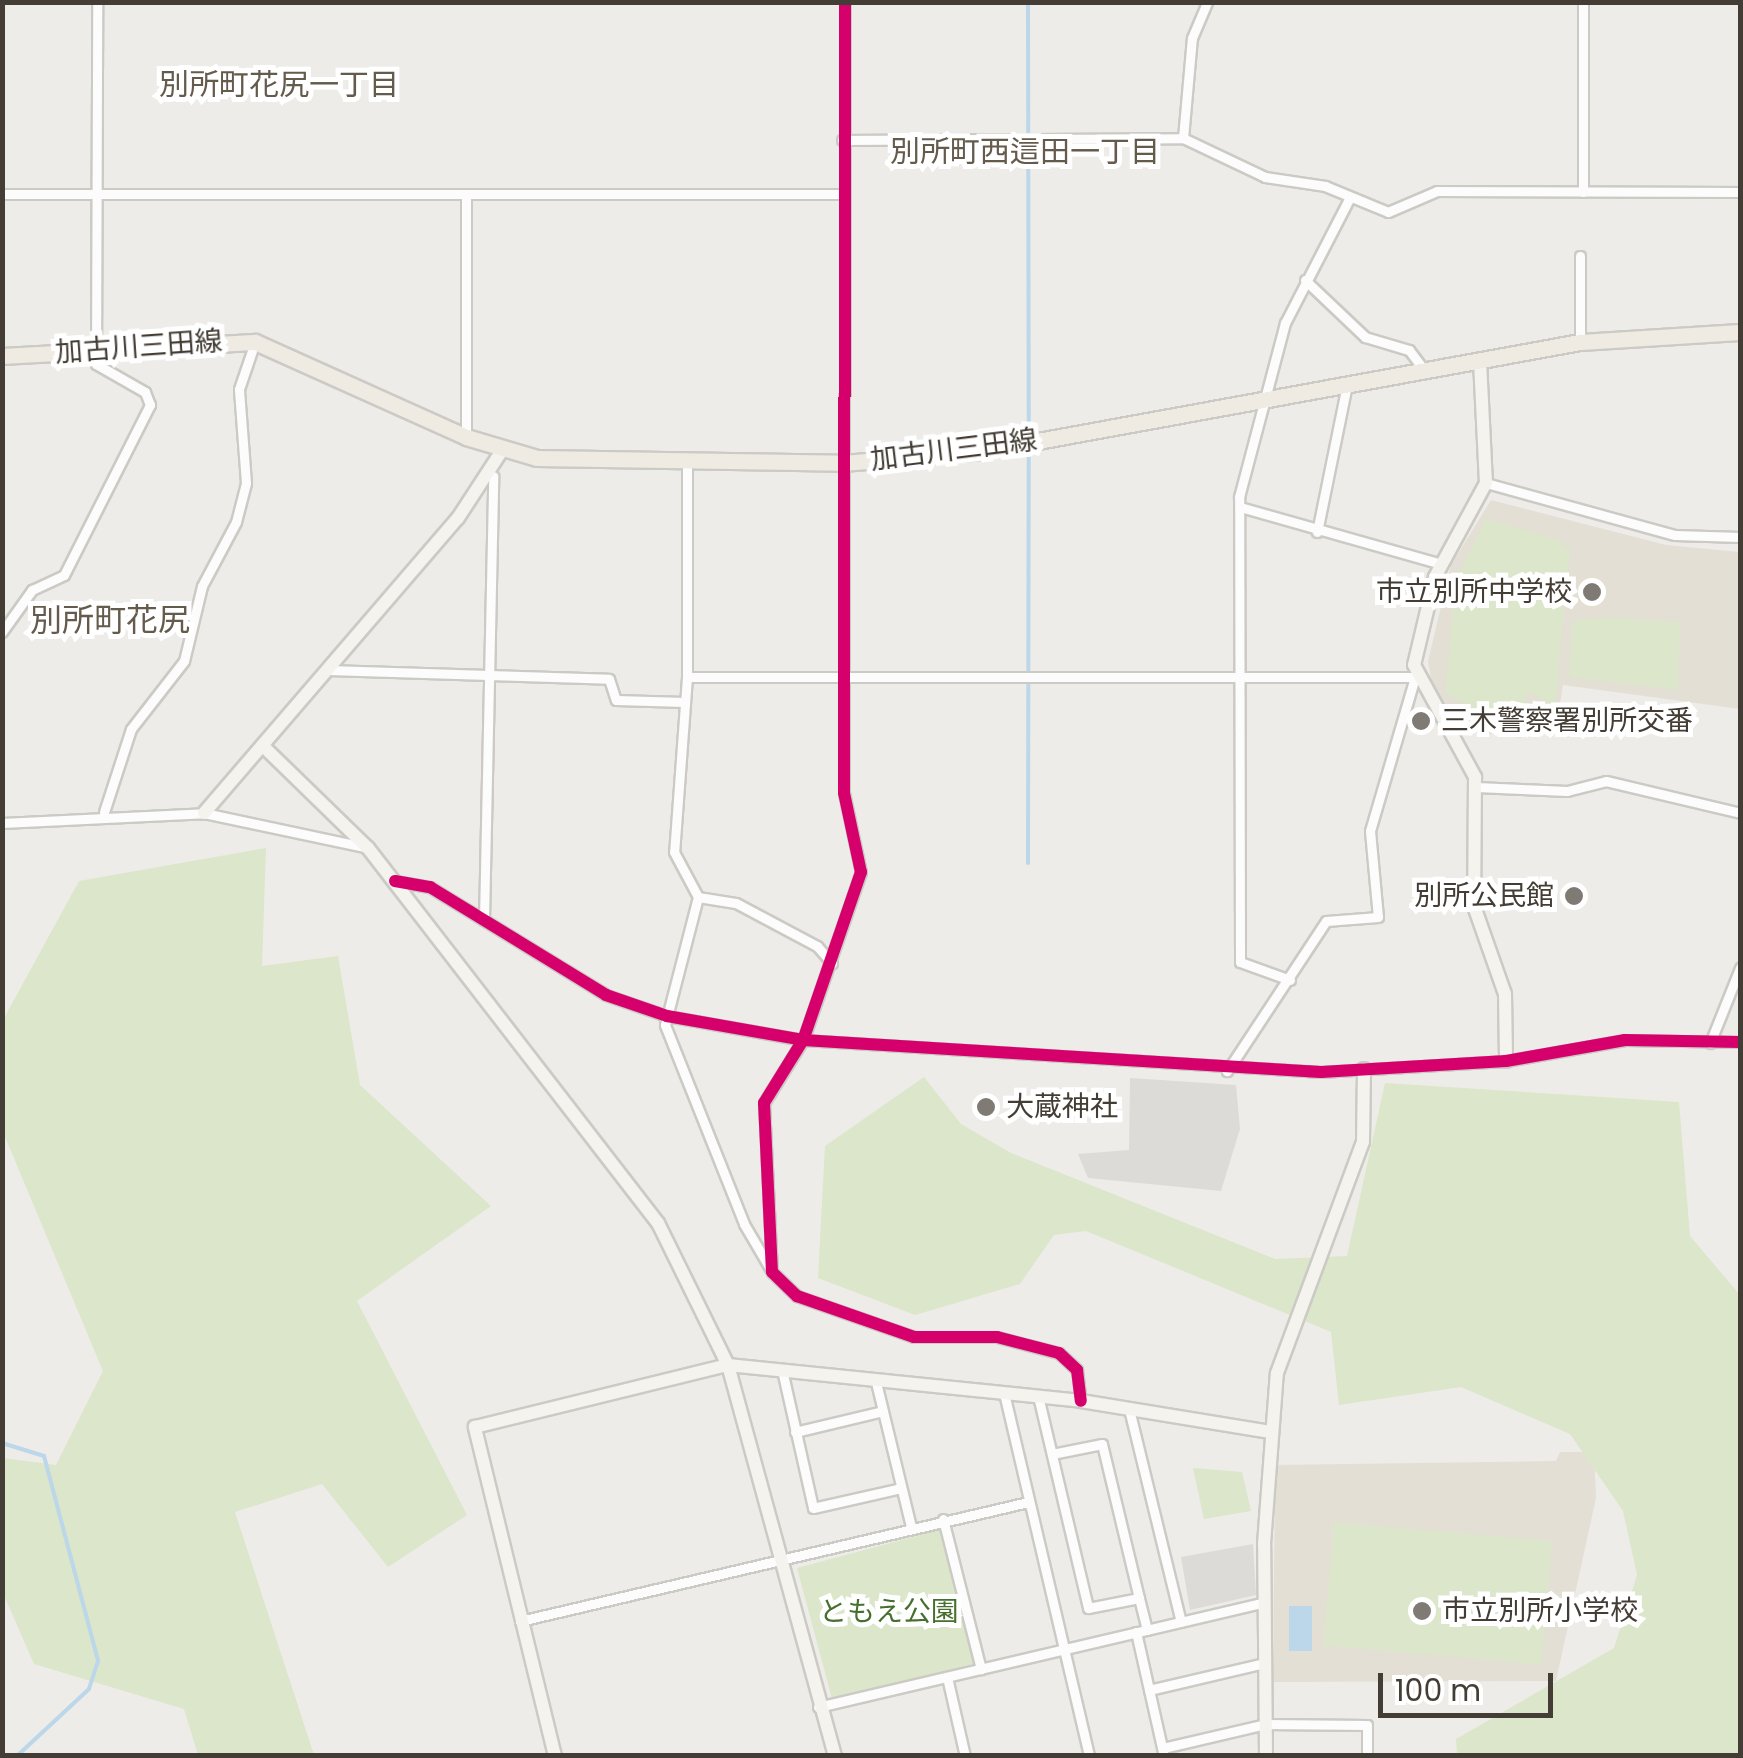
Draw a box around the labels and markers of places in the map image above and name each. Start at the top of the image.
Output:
place label: 市立別所中学校 [1376,575,1572,609]
marker: 市立別所中学校 [1581,581,1603,603]
place label: 三木警察署別所交番 [1441,704,1693,738]
marker: 三木警察署別所交番 [1410,710,1432,732]
place label: 別所公民館 [1414,879,1554,913]
marker: 別所公民館 [1563,885,1585,907]
place label: 大蔵神社 [1006,1090,1118,1124]
marker: 大蔵神社 [975,1096,997,1118]
place label: 市立別所小学校 [1442,1594,1638,1628]
marker: 市立別所小学校 [1411,1600,1433,1622]

